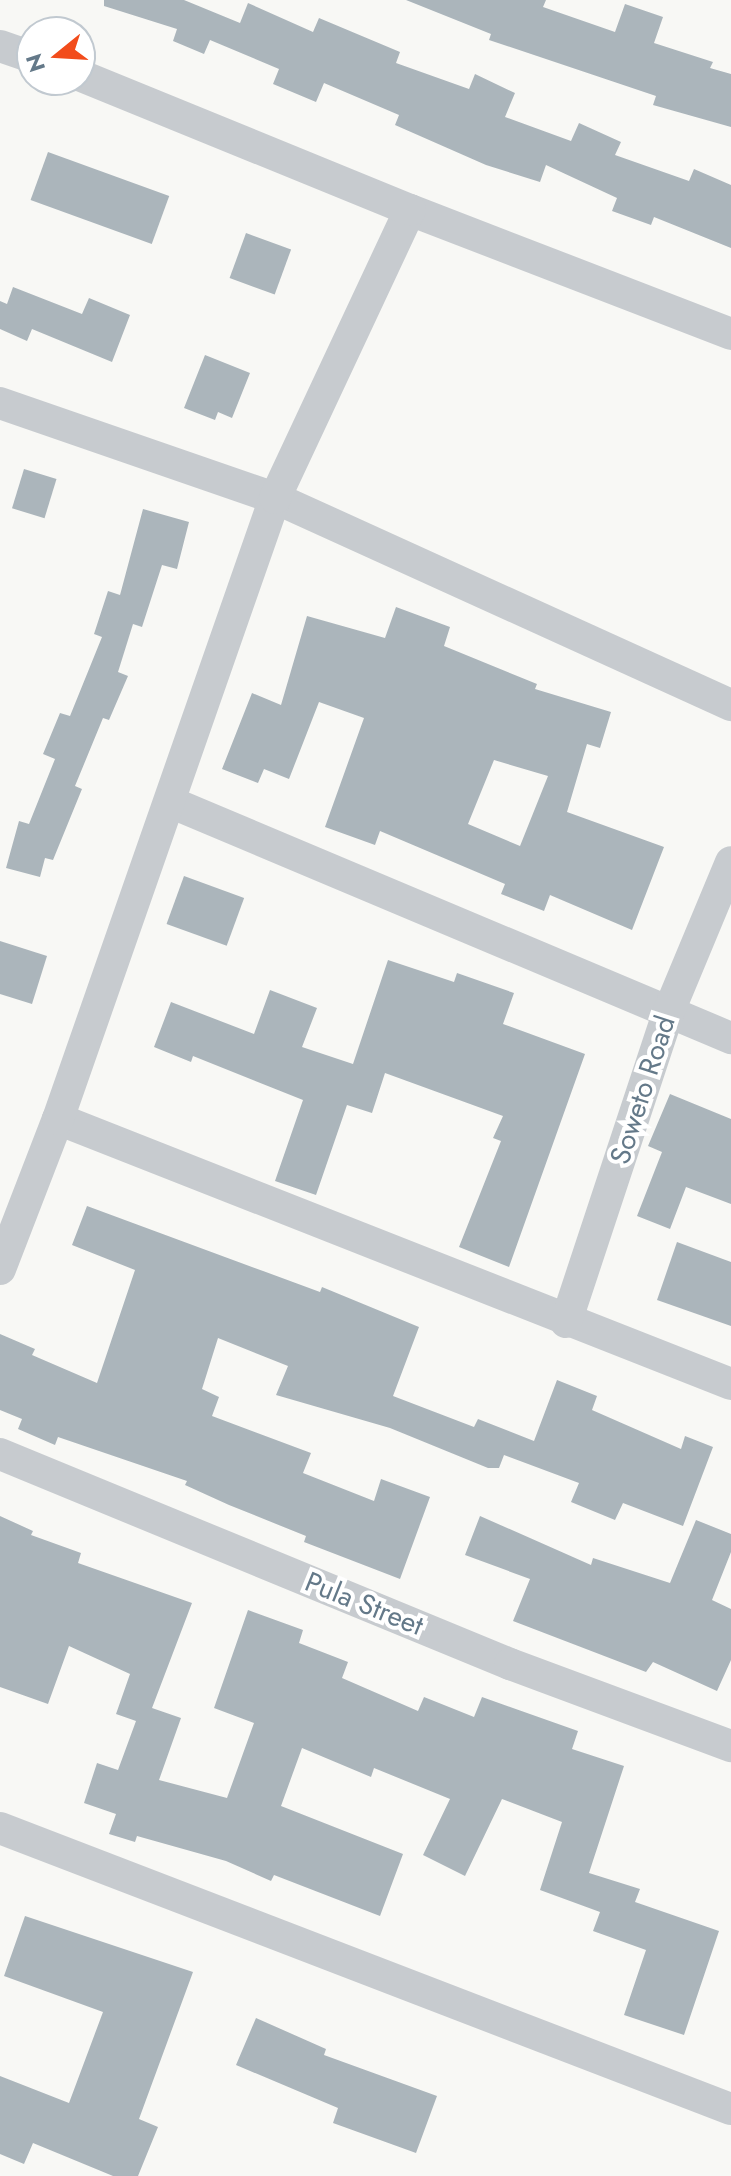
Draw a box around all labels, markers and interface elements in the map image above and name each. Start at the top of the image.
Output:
north arrow [16,16,96,96]
text: N [17,50,53,76]
street label: Soweto Road [603,1012,683,1168]
street label: Pula Street [300,1565,428,1643]

